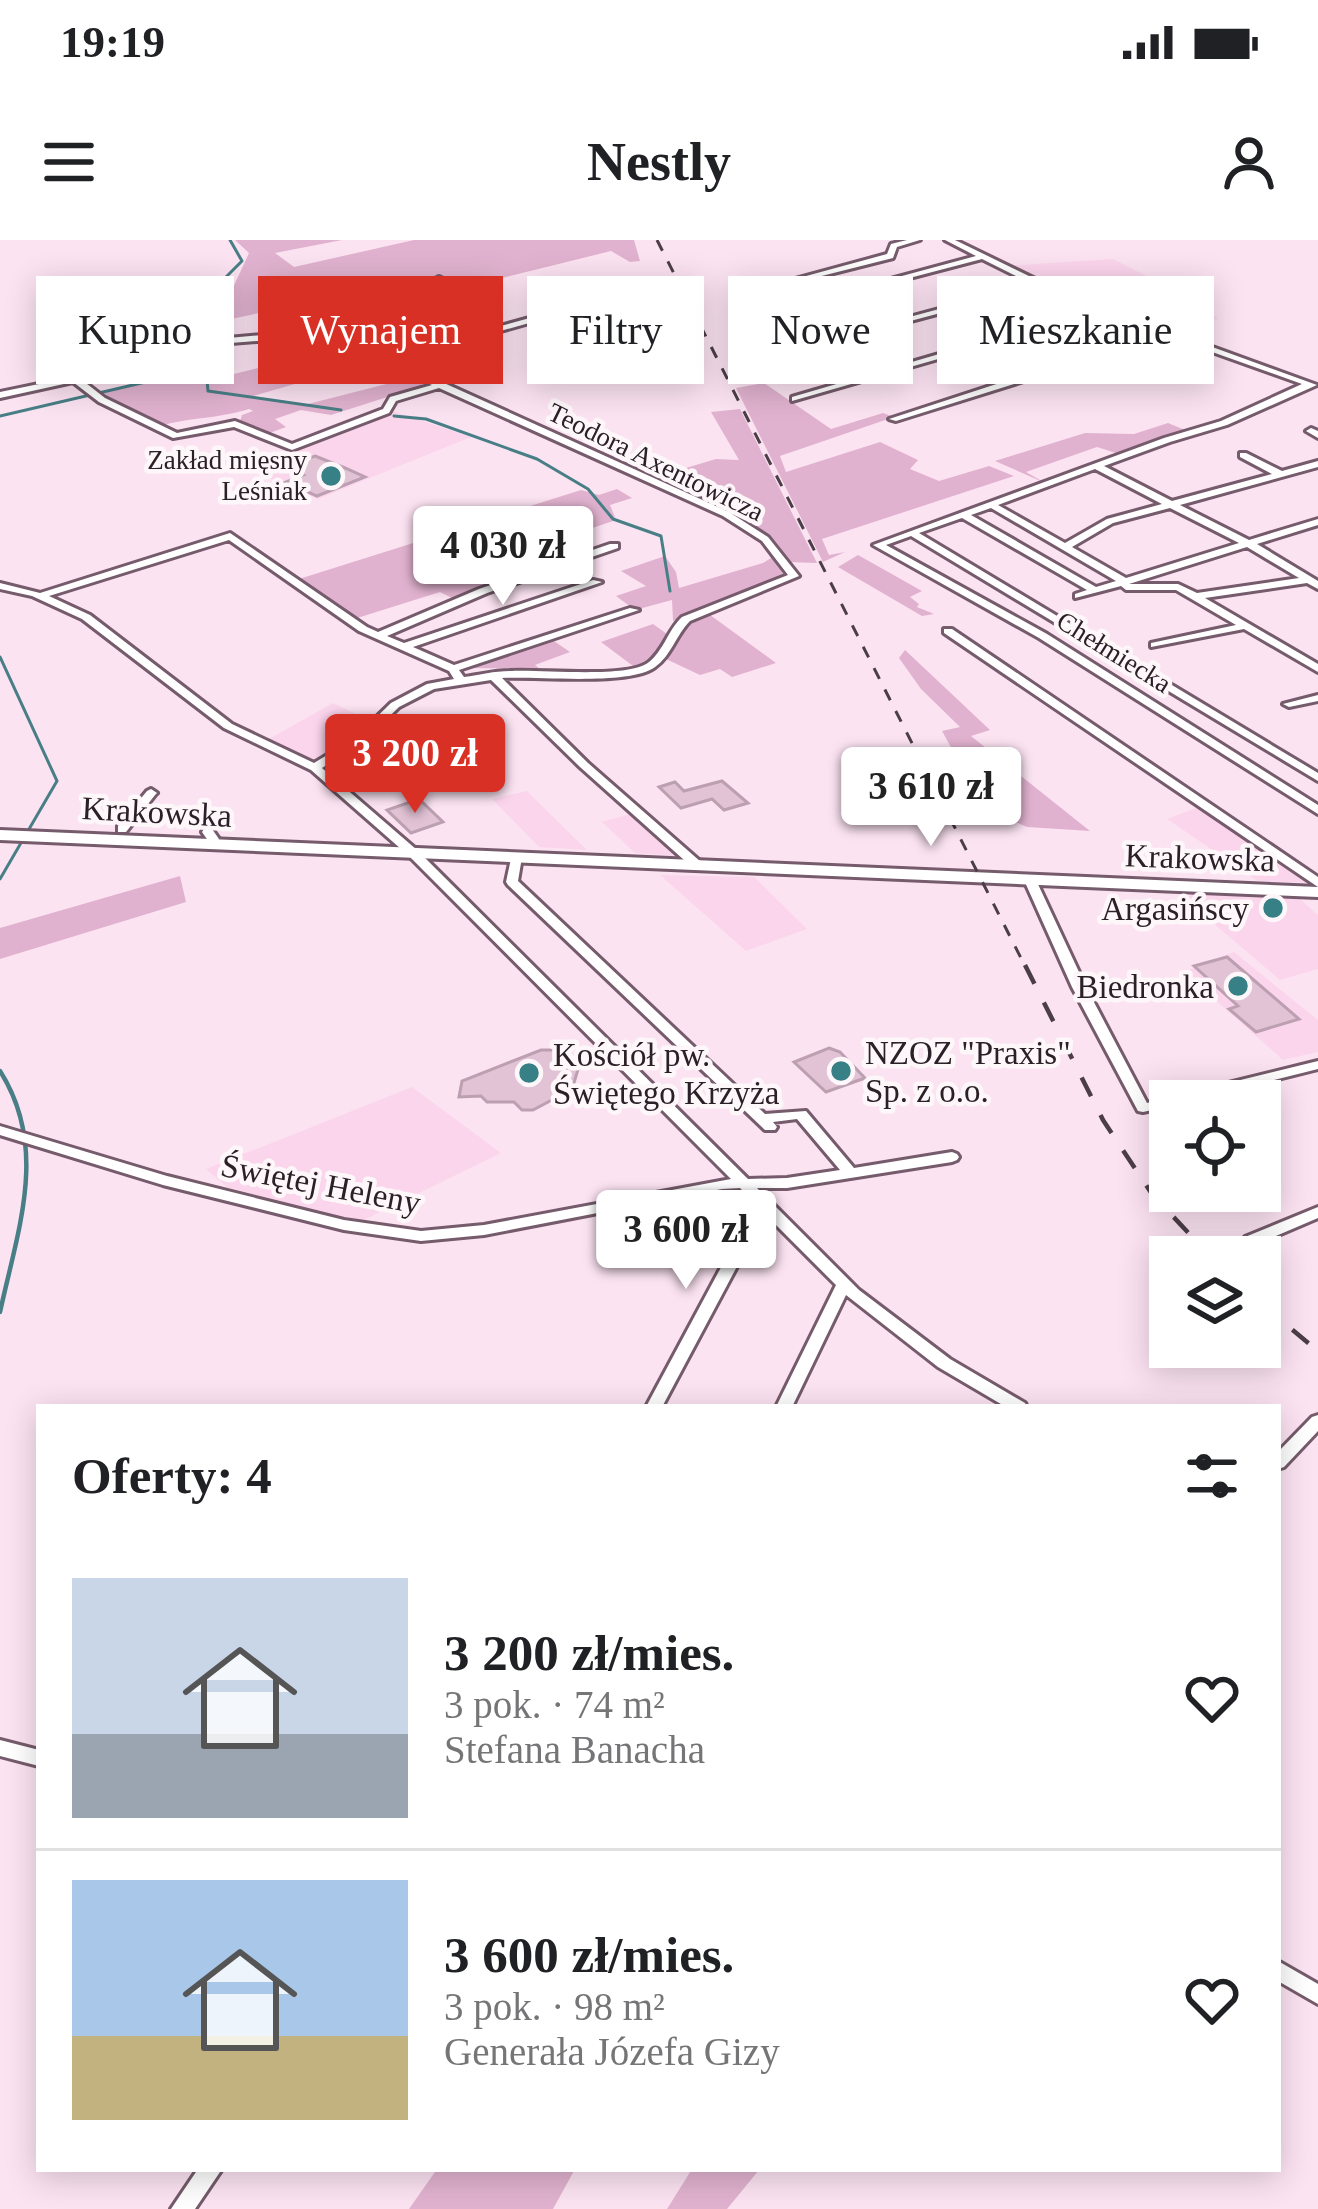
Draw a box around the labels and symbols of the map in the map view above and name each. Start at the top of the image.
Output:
street label: Teodora Axentowicza [543,397,769,527]
place label: Zakład mięsny Leśniak [147,445,307,506]
marker: Zakład mięsny Leśniak [318,463,344,489]
pin: 4 030 zł [379,506,627,608]
street label: Chełmiecka [1051,605,1177,699]
pin: 3 200 zł [291,714,539,816]
pin: 3 610 zł [807,747,1055,849]
street label: Krakowska [81,790,233,834]
street label: Krakowska [1124,837,1276,879]
place label: Argasińscy [1101,891,1249,927]
marker: Argasińscy [1260,895,1286,921]
place label: Biedronka [1077,969,1214,1005]
marker: Biedronka [1225,973,1251,999]
place label: NZOZ "Praxis" Sp. z o.o. [865,1035,1071,1109]
place label: Kościół pw. Świętego Krzyża [553,1037,780,1111]
marker: NZOZ "Praxis" Sp. z o.o. [828,1058,854,1084]
marker: Kościół pw. Świętego Krzyża [516,1060,542,1086]
street label: Świętej Heleny [218,1146,424,1221]
pin: 3 600 zł [562,1190,810,1292]

